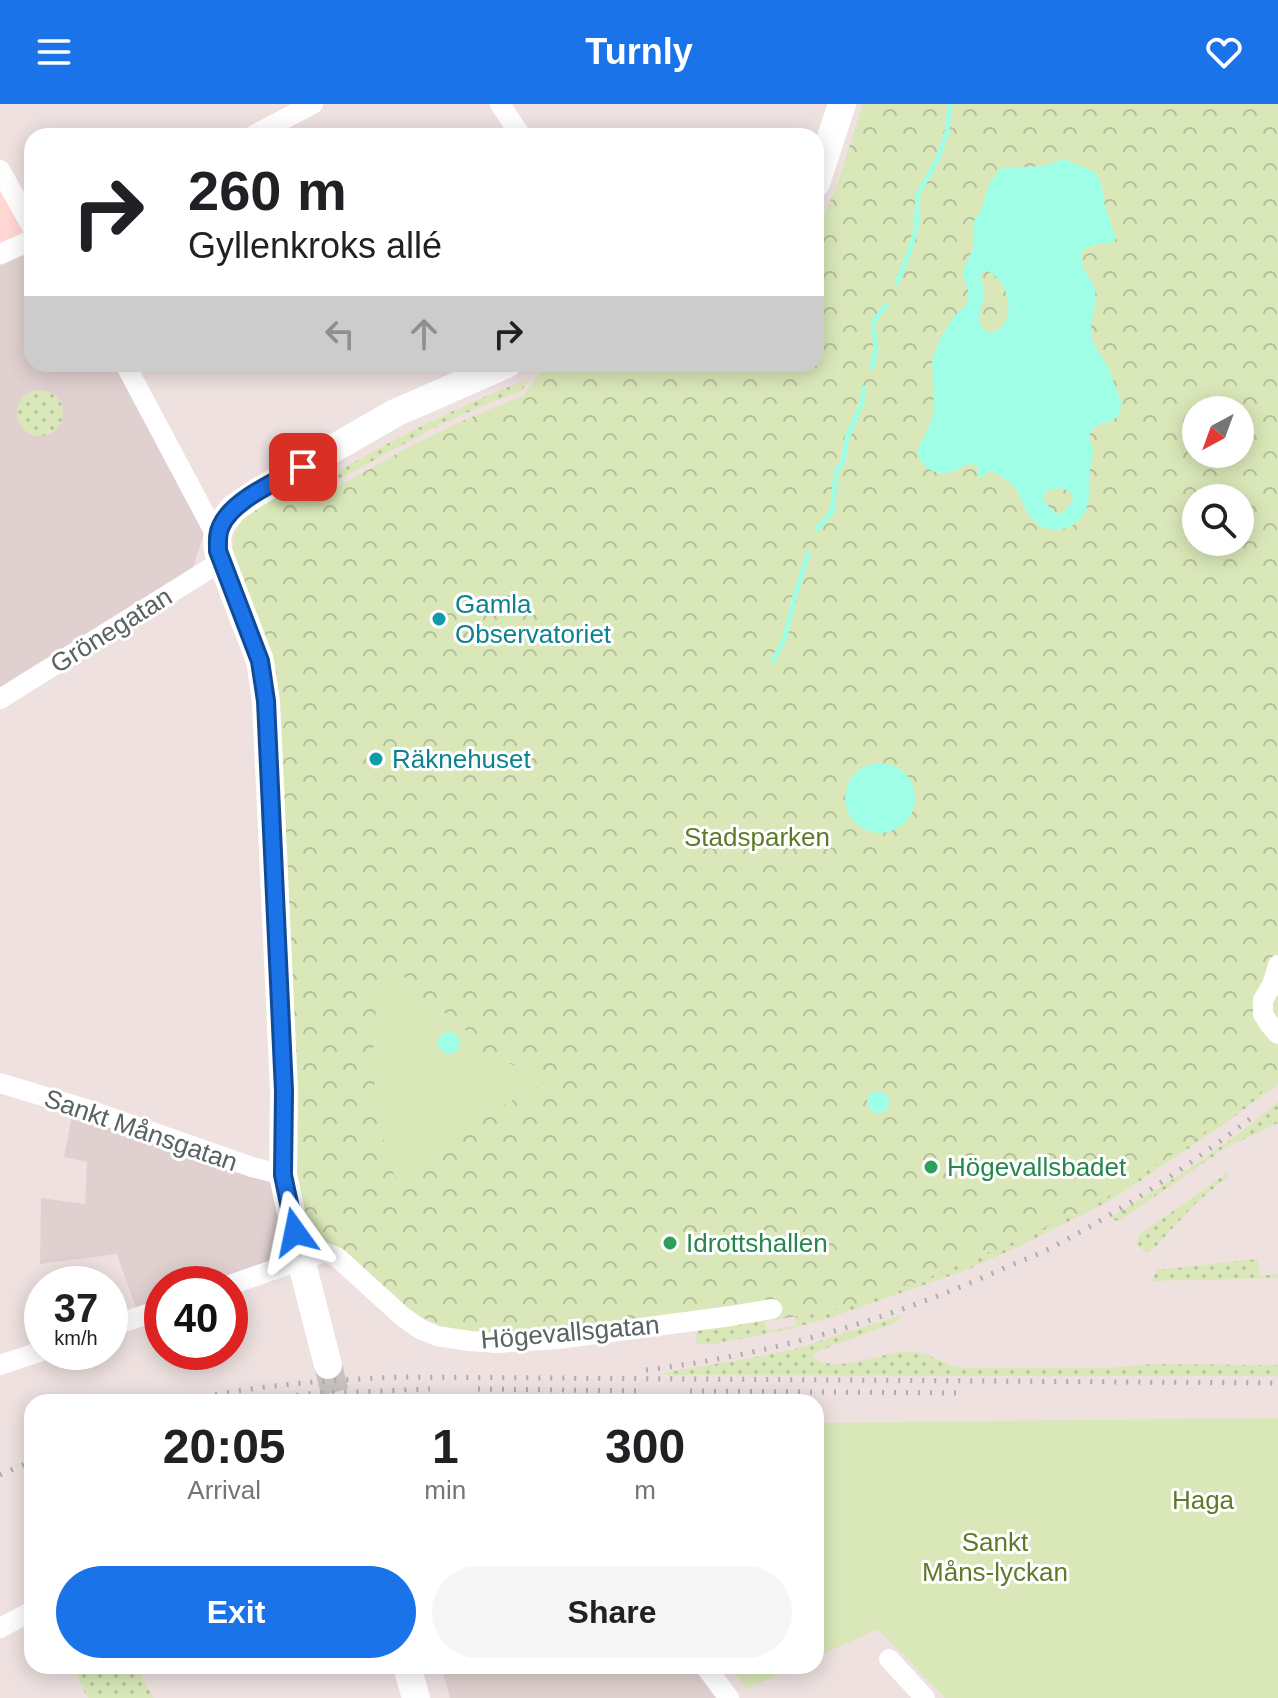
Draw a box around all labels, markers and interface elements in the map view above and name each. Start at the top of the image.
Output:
icon: menu [32,30,76,74]
icon: heart [1202,30,1246,74]
text: Turnly [585,31,693,72]
text: 260 m [188,159,347,222]
icon: right [56,160,160,264]
text: Gyllenkroks allé [188,225,442,266]
icon: left [318,312,362,356]
icon: ahead [402,312,446,356]
icon: right [486,312,530,356]
north arrow [1182,396,1254,468]
map controls [1182,396,1254,556]
pin [269,433,337,501]
icon: arrive [281,445,325,489]
button: search [1182,484,1254,556]
street label: Grönegatan [45,581,177,679]
place label: Gamla Observatoriet [455,589,612,649]
marker: Gamla Observatoriet [430,610,448,628]
place label: Räknehuset [392,744,532,774]
marker: Räknehuset [367,750,385,768]
park label: Stadsparken [684,822,830,852]
street label: Sankt Månsgatan [40,1083,242,1177]
place label: Högevallsbadet [947,1152,1127,1182]
marker: Högevallsbadet [922,1158,940,1176]
position arrow [253,1190,337,1274]
place label: Idrottshallen [686,1228,828,1258]
marker: Idrottshallen [661,1234,679,1252]
speed limit sign: 40 [144,1266,248,1370]
text: 37 [54,1286,98,1330]
street label: Högevallsgatan [479,1309,661,1355]
text: km/h [54,1327,98,1349]
text: 20:05 [163,1420,286,1473]
text: 1 [432,1420,459,1473]
text: 300 [605,1420,685,1473]
text: Arrival [187,1475,261,1505]
text: min [424,1475,466,1505]
text: m [634,1475,656,1505]
park label: Haga [1172,1485,1235,1515]
park label: Sankt Måns-lyckan [922,1527,1068,1587]
button: Exit [56,1566,416,1658]
button: Share [432,1566,792,1658]

